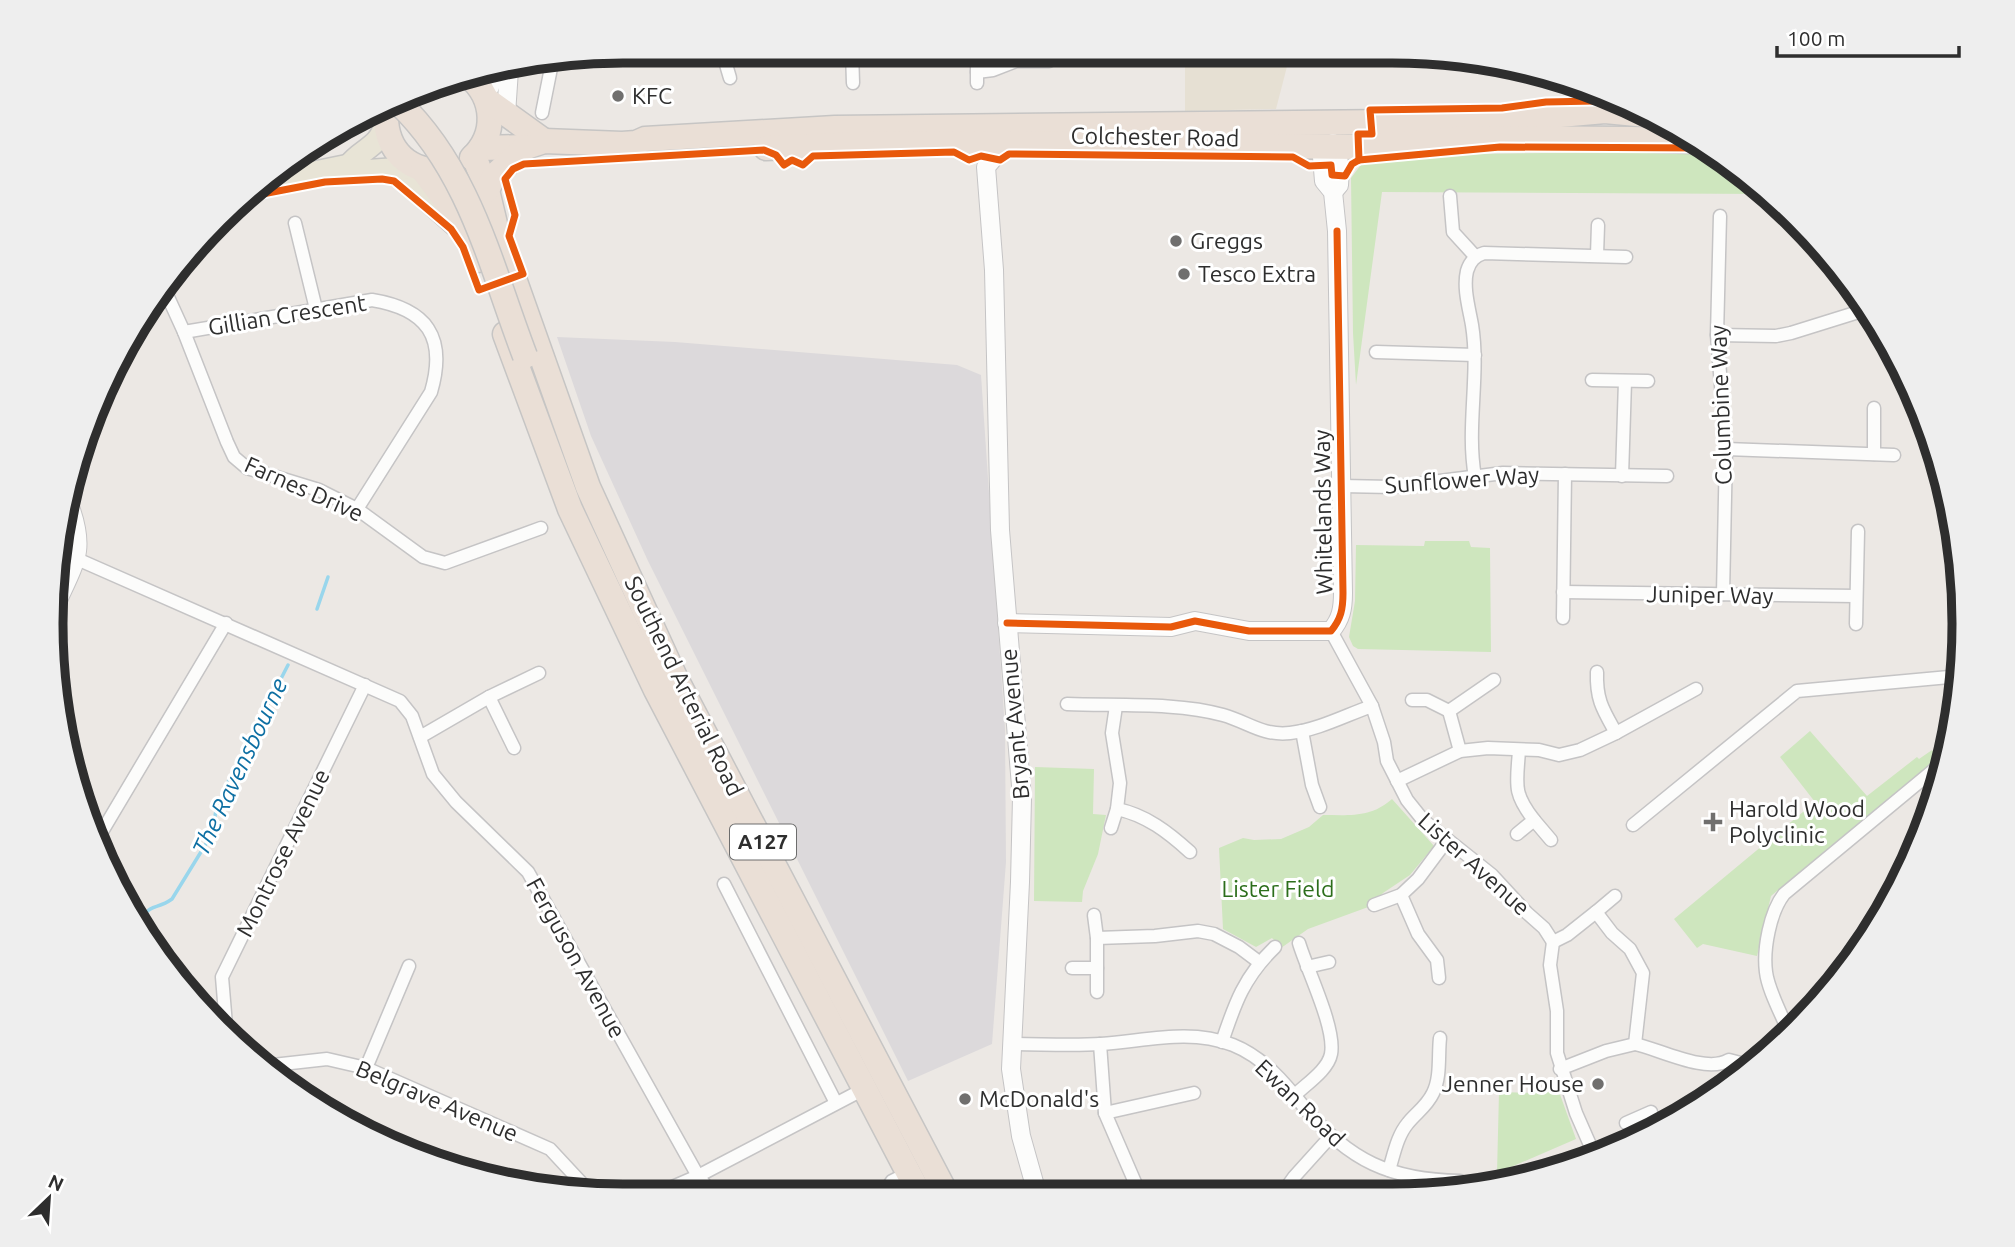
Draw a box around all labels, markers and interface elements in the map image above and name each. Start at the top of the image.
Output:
scale bar [1777,14,1959,58]
text: 100 m [1787,26,1845,50]
place label: KFC [632,83,672,108]
marker: KFC [610,88,626,104]
street label: Colchester Road [1070,123,1240,150]
place label: Greggs [1190,228,1263,253]
marker: Greggs [1168,233,1184,249]
place label: Tesco Extra [1198,261,1316,286]
marker: Tesco Extra [1176,266,1192,282]
street label: Gillian Crescent [206,290,368,339]
street label: Columbine Way [1705,324,1736,486]
street label: Whitelands Way [1309,429,1336,595]
street label: Farnes Drive [241,451,367,526]
street label: Sunflower Way [1384,462,1540,497]
street label: Southend Arterial Road [620,572,749,800]
street label: Juniper Way [1646,581,1774,608]
street label: Bryant Avenue [995,647,1034,801]
water label: The Ravensbourne [187,674,292,860]
street label: Montrose Avenue [231,765,334,941]
place label: Harold Wood Polyclinic [1729,796,1865,847]
street label: Lister Avenue [1414,807,1535,920]
marker: Harold Wood Polyclinic [1703,812,1723,832]
road number: A127 [730,824,796,860]
street label: Ferguson Avenue [522,873,631,1042]
park label: Lister Field [1222,876,1334,901]
street label: Ewan Road [1251,1054,1350,1151]
street label: Belgrave Avenue [352,1055,522,1146]
place label: Jenner House [1442,1071,1584,1096]
marker: Jenner House [1590,1076,1606,1092]
place label: McDonald's [979,1086,1099,1111]
marker: McDonald's [957,1091,973,1107]
north arrow [14,1163,84,1233]
text: N [45,1170,67,1196]

